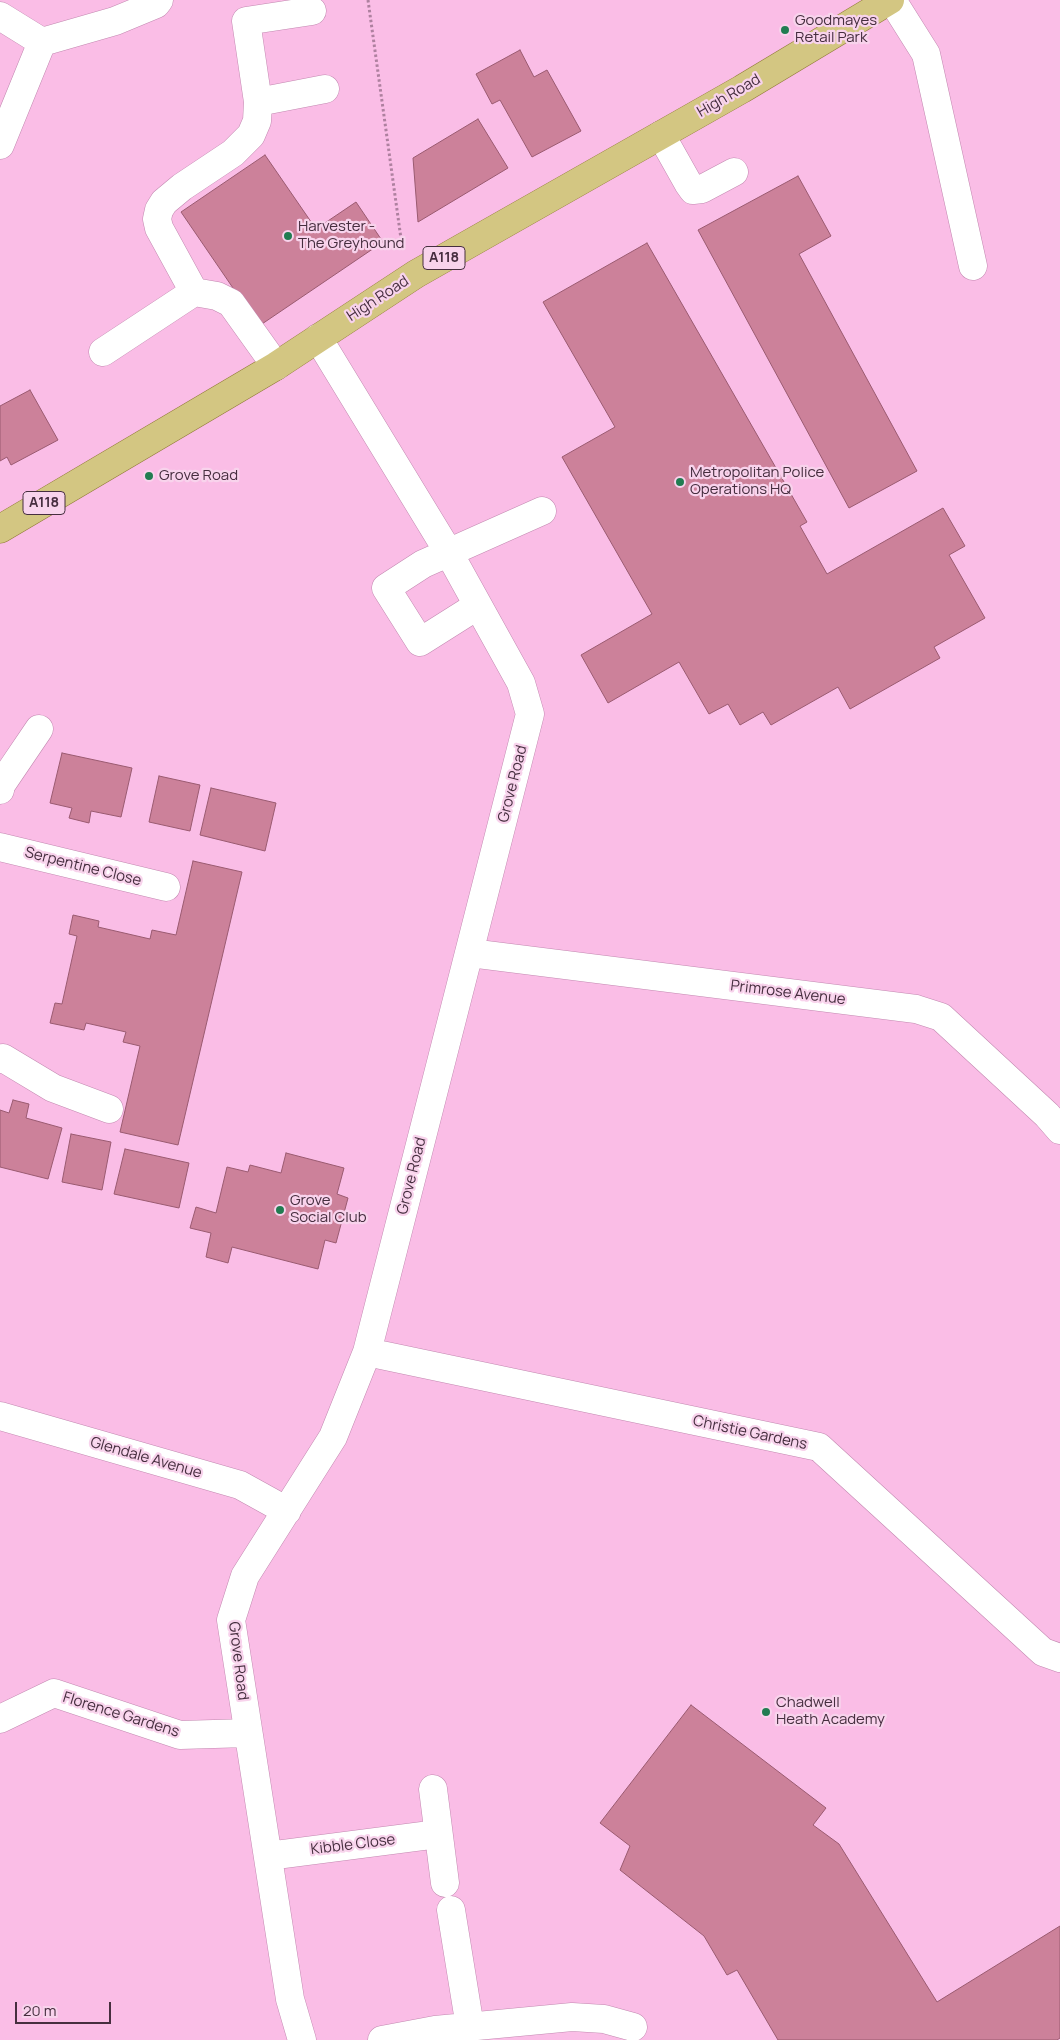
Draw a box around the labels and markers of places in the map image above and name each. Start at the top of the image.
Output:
place label: Goodmayes Retail Park [795,12,877,47]
marker: Goodmayes Retail Park [779,24,791,36]
place label: Harvester - The Greyhound [298,218,404,253]
marker: Harvester - The Greyhound [282,230,294,242]
place label: Metropolitan Police Operations HQ [690,464,824,499]
place label: Grove Road [159,467,238,485]
marker: Grove Road [143,470,155,482]
marker: Metropolitan Police Operations HQ [674,476,686,488]
place label: Grove Social Club [290,1192,367,1227]
marker: Grove Social Club [274,1204,286,1216]
place label: Chadwell Heath Academy [776,1694,885,1729]
marker: Chadwell Heath Academy [760,1706,772,1718]

